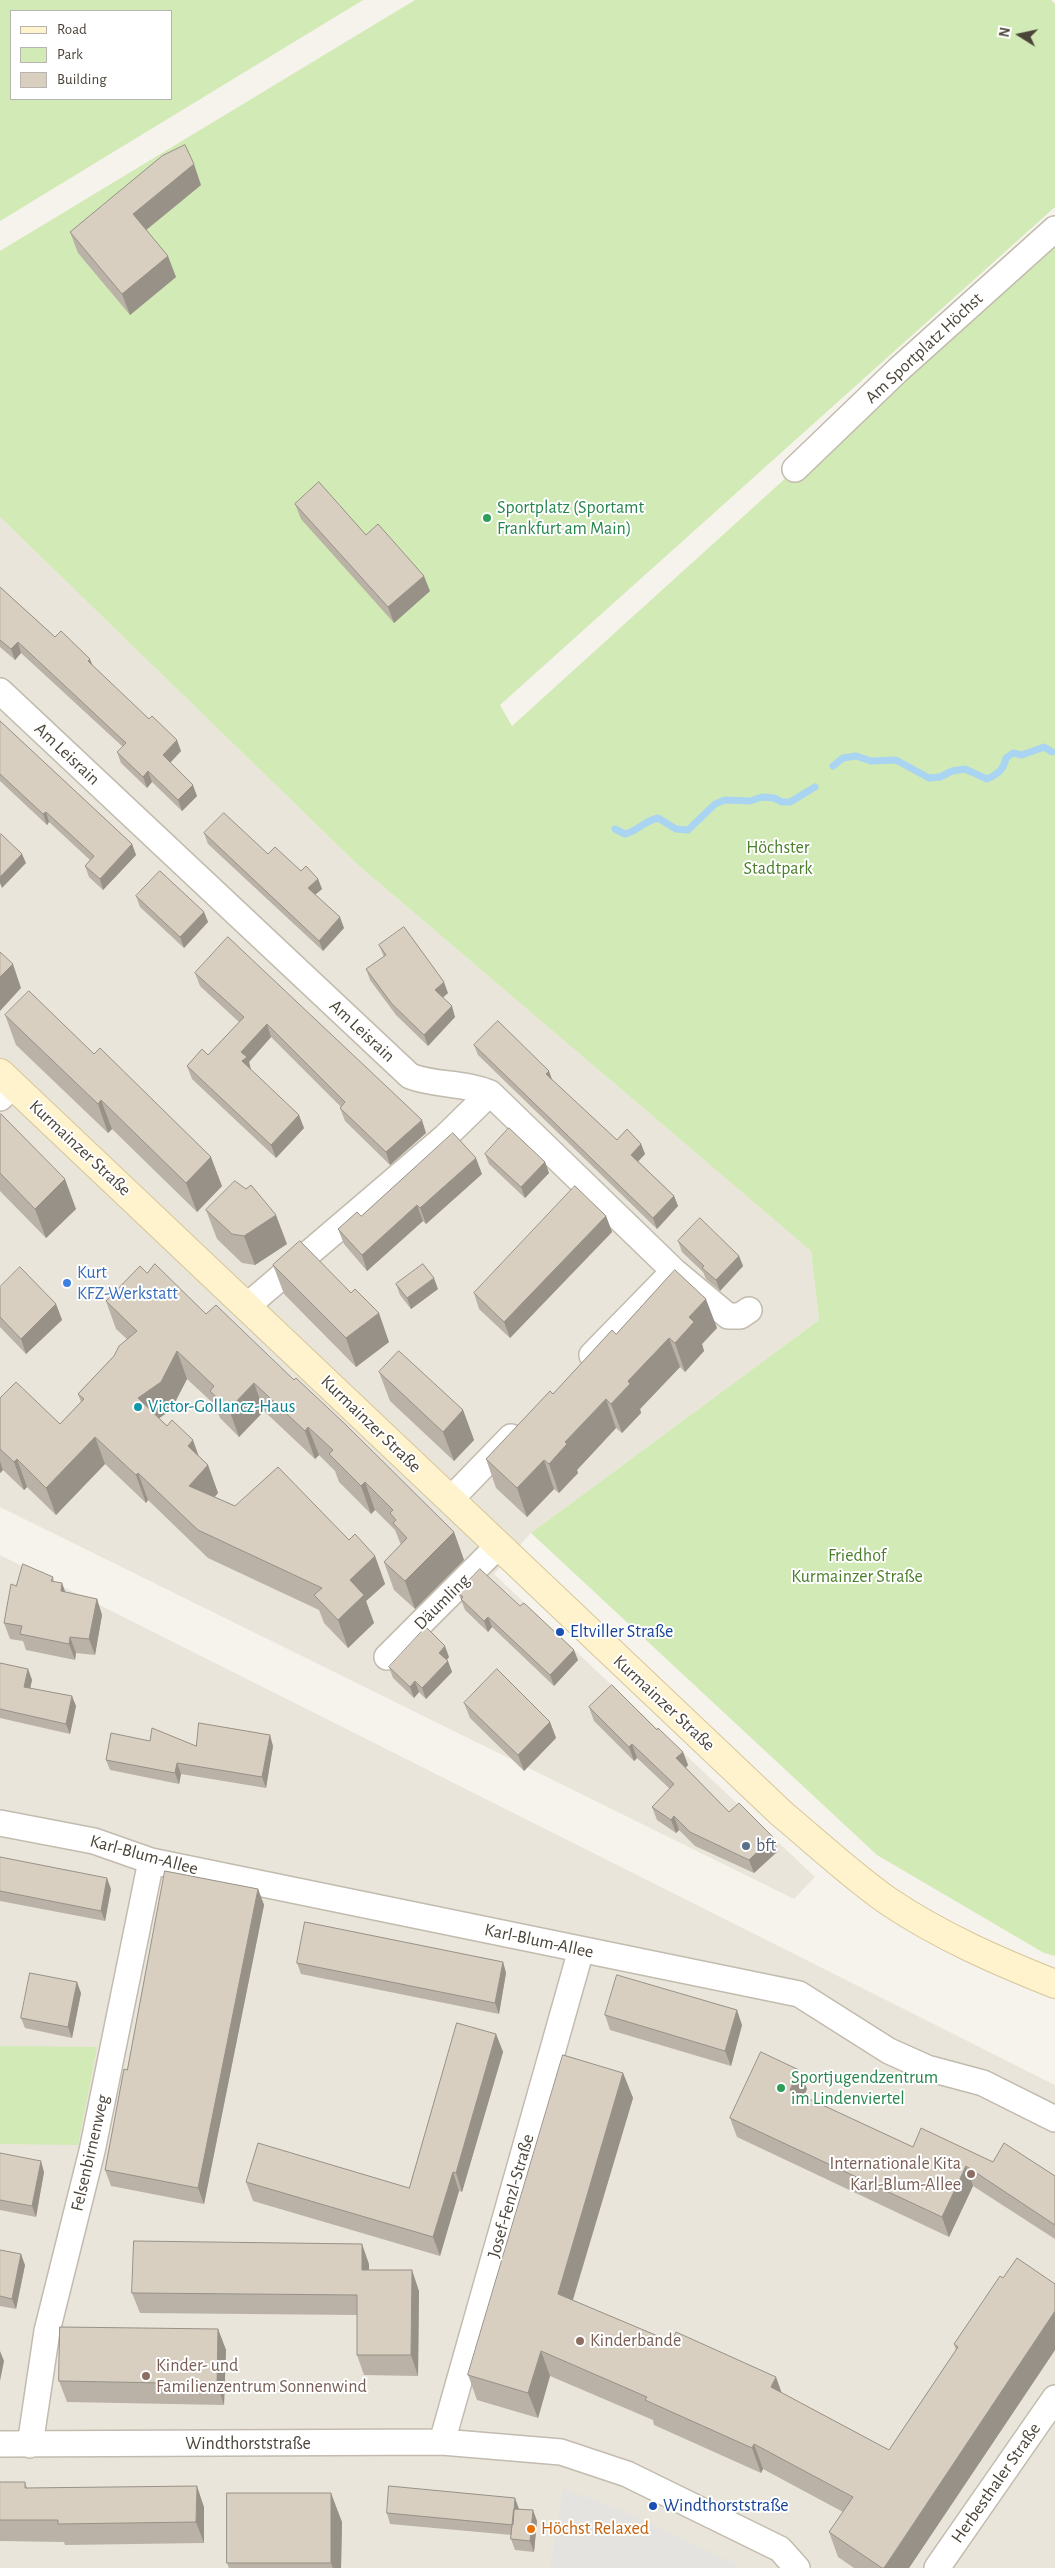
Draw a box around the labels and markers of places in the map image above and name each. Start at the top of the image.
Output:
place label: Sportplatz (Sportamt Frankfurt am Main) [497,497,644,540]
marker: Sportplatz (Sportamt Frankfurt am Main) [481,512,493,524]
place label: Kurt KFZ-Werkstatt [77,1262,178,1304]
marker: Kurt KFZ-Werkstatt [61,1277,73,1289]
place label: Victor-Gollancz-Haus [148,1396,295,1418]
marker: Victor-Gollancz-Haus [132,1401,144,1413]
place label: Eltviller Straße [570,1621,673,1643]
marker: Eltviller Straße [554,1626,566,1638]
place label: bft [756,1835,776,1857]
marker: bft [740,1840,752,1852]
place label: Sportjugendzentrum im Lindenviertel [791,2067,938,2110]
marker: Sportjugendzentrum im Lindenviertel [775,2082,787,2094]
place label: Internationale Kita Karl-Blum-Allee [830,2153,961,2196]
marker: Internationale Kita Karl-Blum-Allee [965,2168,977,2180]
place label: Kinderbande [590,2330,681,2352]
marker: Kinderbande [574,2335,586,2347]
place label: Kinder- und Familienzentrum Sonnenwind [156,2355,367,2398]
marker: Kinder- und Familienzentrum Sonnenwind [140,2370,152,2382]
place label: Windthorststraße [663,2495,789,2517]
marker: Windthorststraße [647,2500,659,2512]
place label: Höchst Relaxed [541,2518,649,2540]
marker: Höchst Relaxed [525,2523,537,2535]

